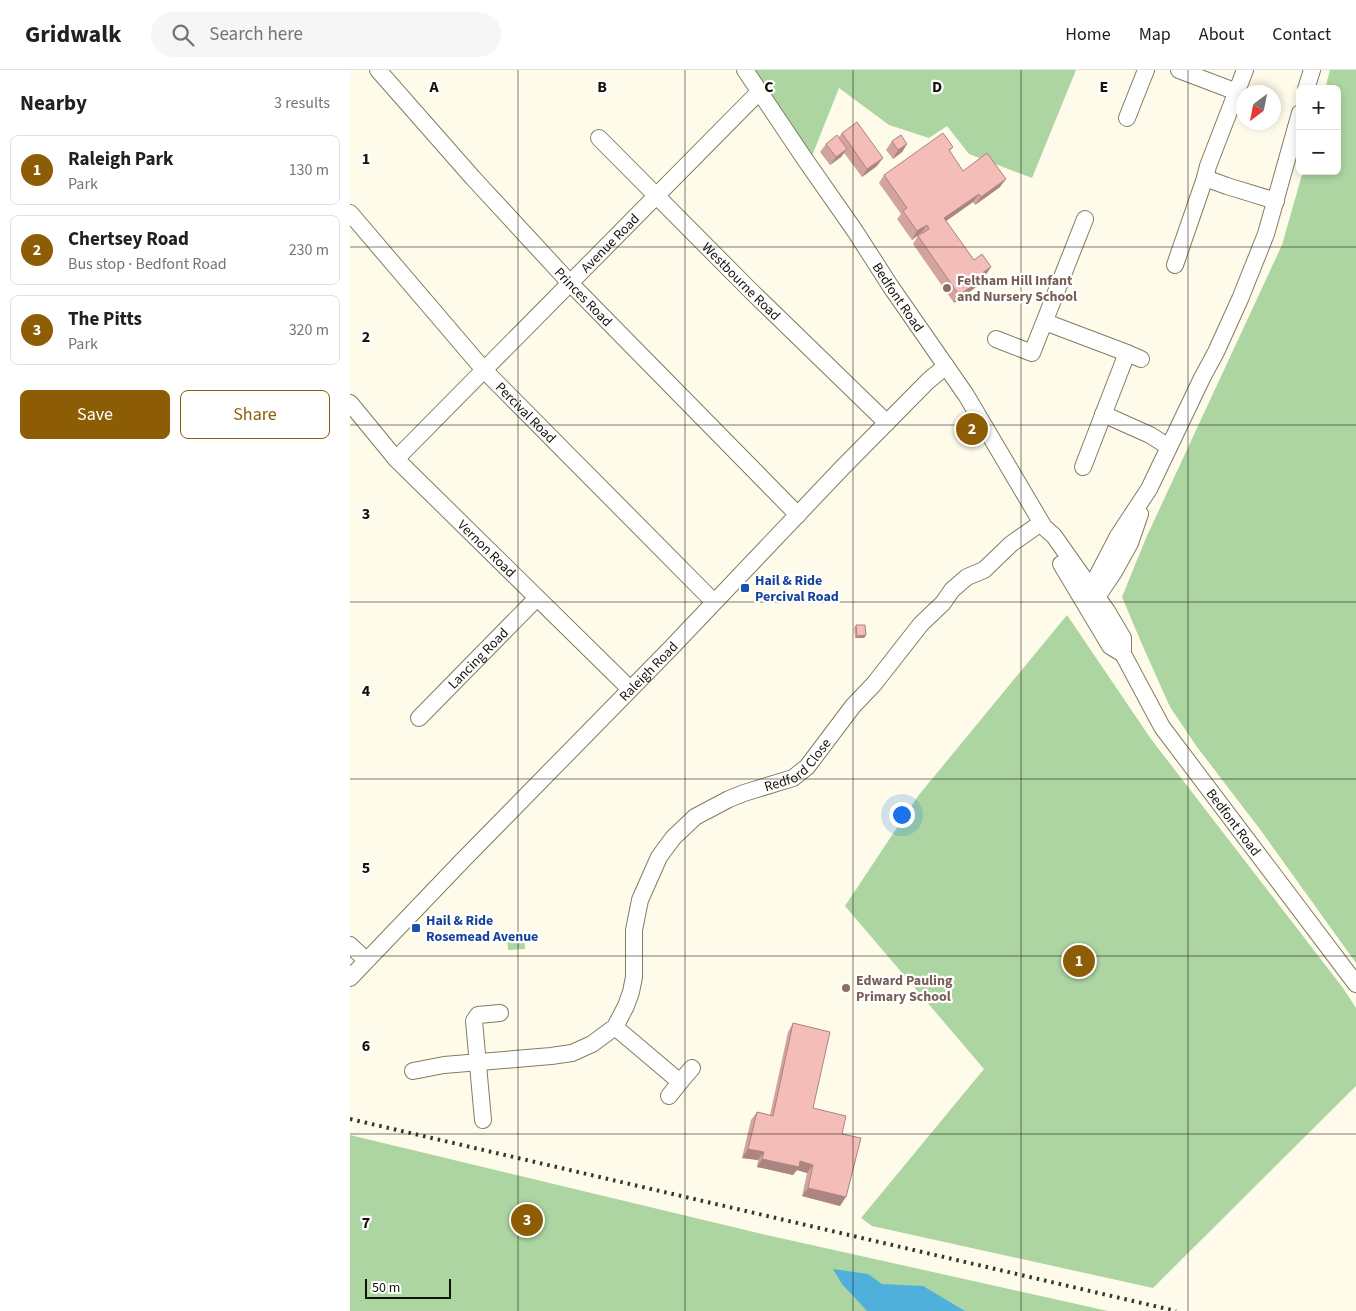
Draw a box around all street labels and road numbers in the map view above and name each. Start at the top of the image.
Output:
street label: Avenue Road [577,209,644,278]
street label: Westbourne Road [697,238,785,325]
street label: Bedfont Road [867,259,928,336]
street label: Princes Road [549,263,616,331]
street label: Percival Road [490,378,560,448]
street label: Vernon Road [453,516,520,582]
street label: Lancing Road [444,624,513,694]
street label: Raleigh Road [615,637,683,706]
street label: Redford Close [762,735,836,797]
street label: Bedfont Road [1201,785,1265,861]

